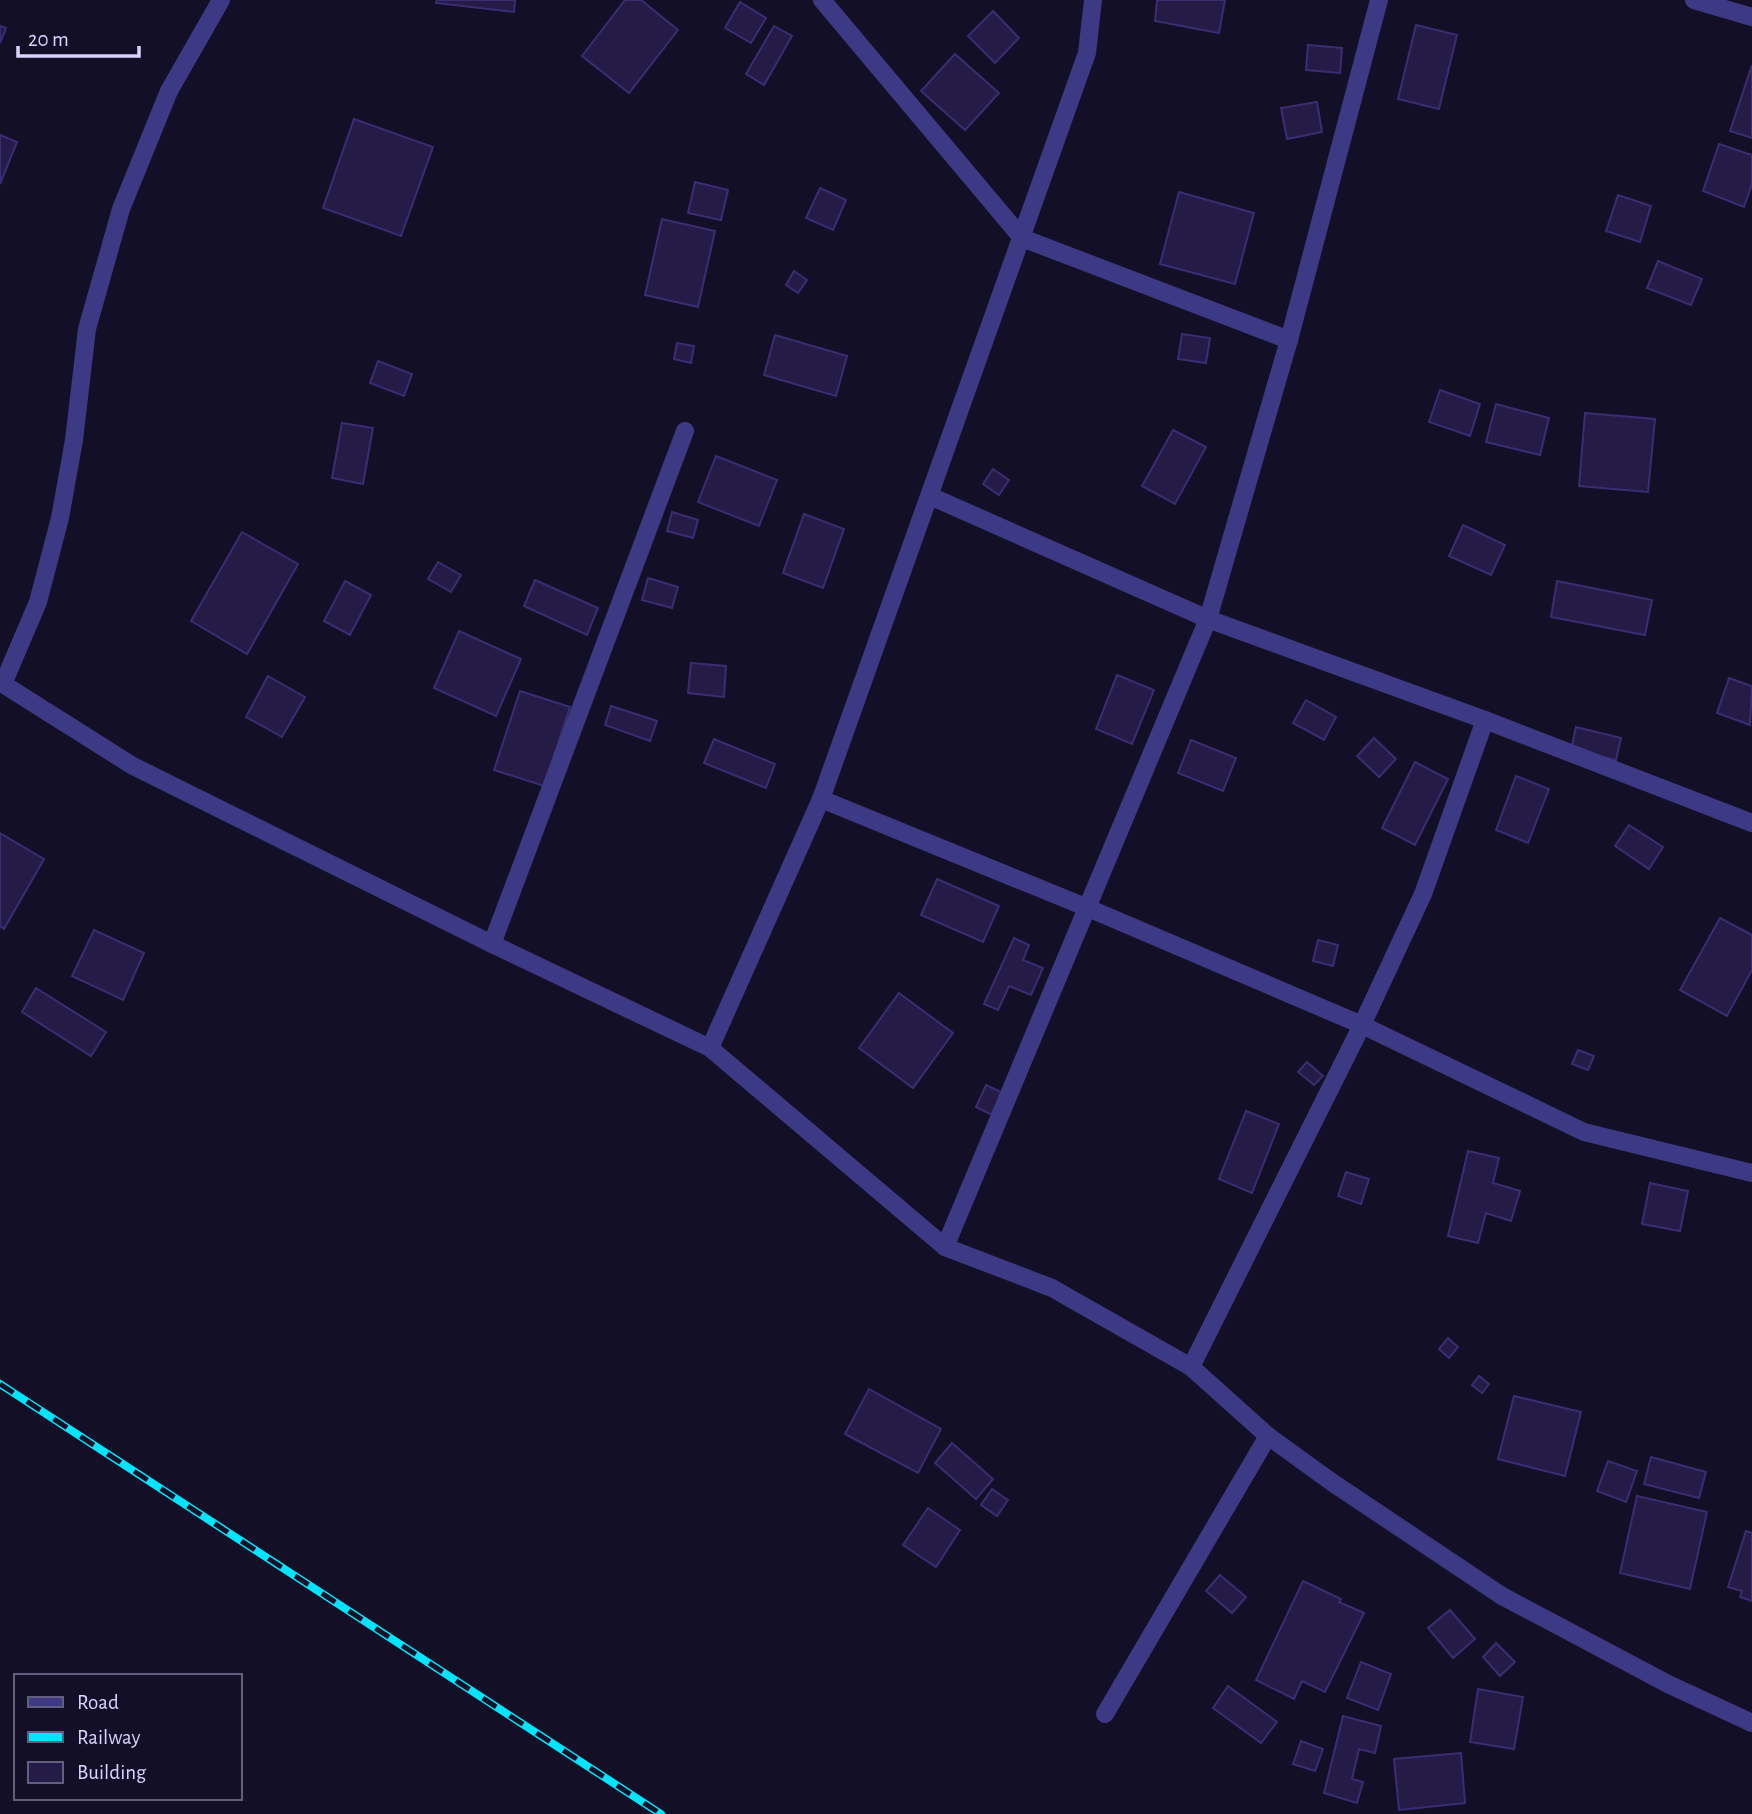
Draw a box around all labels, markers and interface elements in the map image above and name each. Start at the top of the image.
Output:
scale bar [18,14,138,58]
text: 20 m [28,29,69,50]
legend [14,1674,242,1800]
text: Road [77,1692,119,1713]
text: Railway [77,1727,140,1748]
text: Building [77,1762,147,1783]

